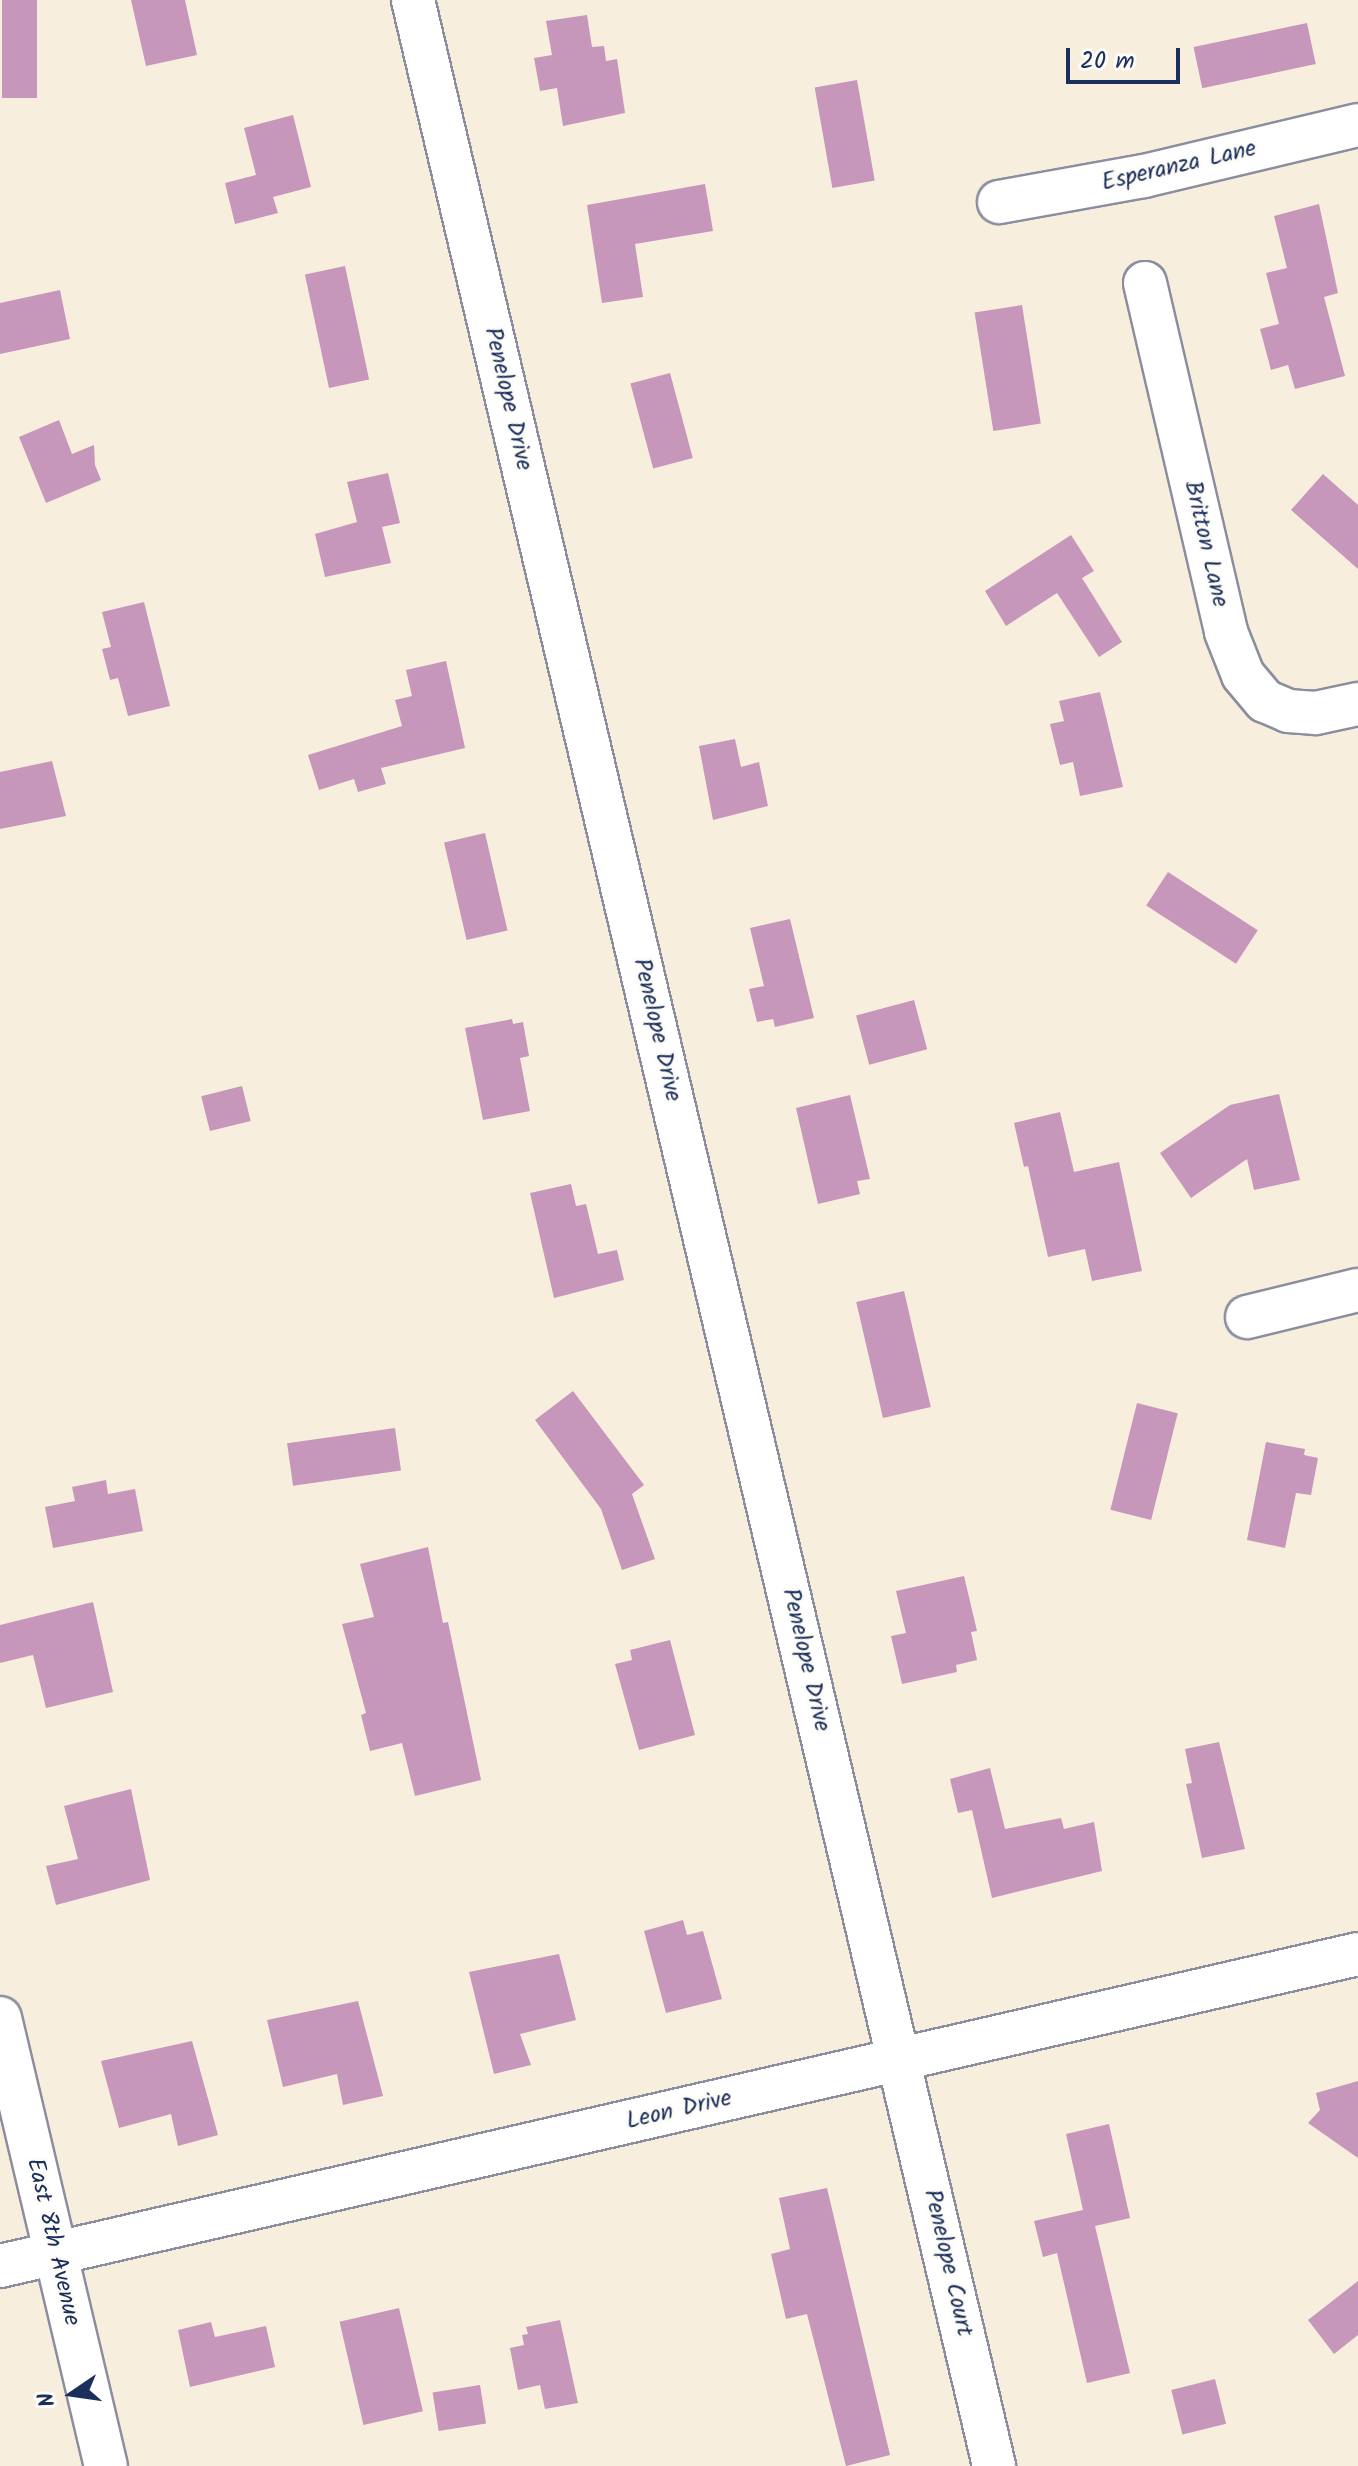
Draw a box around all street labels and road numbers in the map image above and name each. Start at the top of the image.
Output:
street label: Esperanza Lane [1099,134,1259,198]
street label: Penelope Drive [478,325,538,473]
street label: Britton Lane [1177,478,1235,610]
street label: Penelope Drive [627,956,687,1104]
street label: Penelope Drive [776,1586,836,1734]
street label: Leon Drive [624,2084,734,2136]
street label: East 8th Avenue [20,2155,86,2329]
street label: Penelope Court [917,2187,979,2339]

